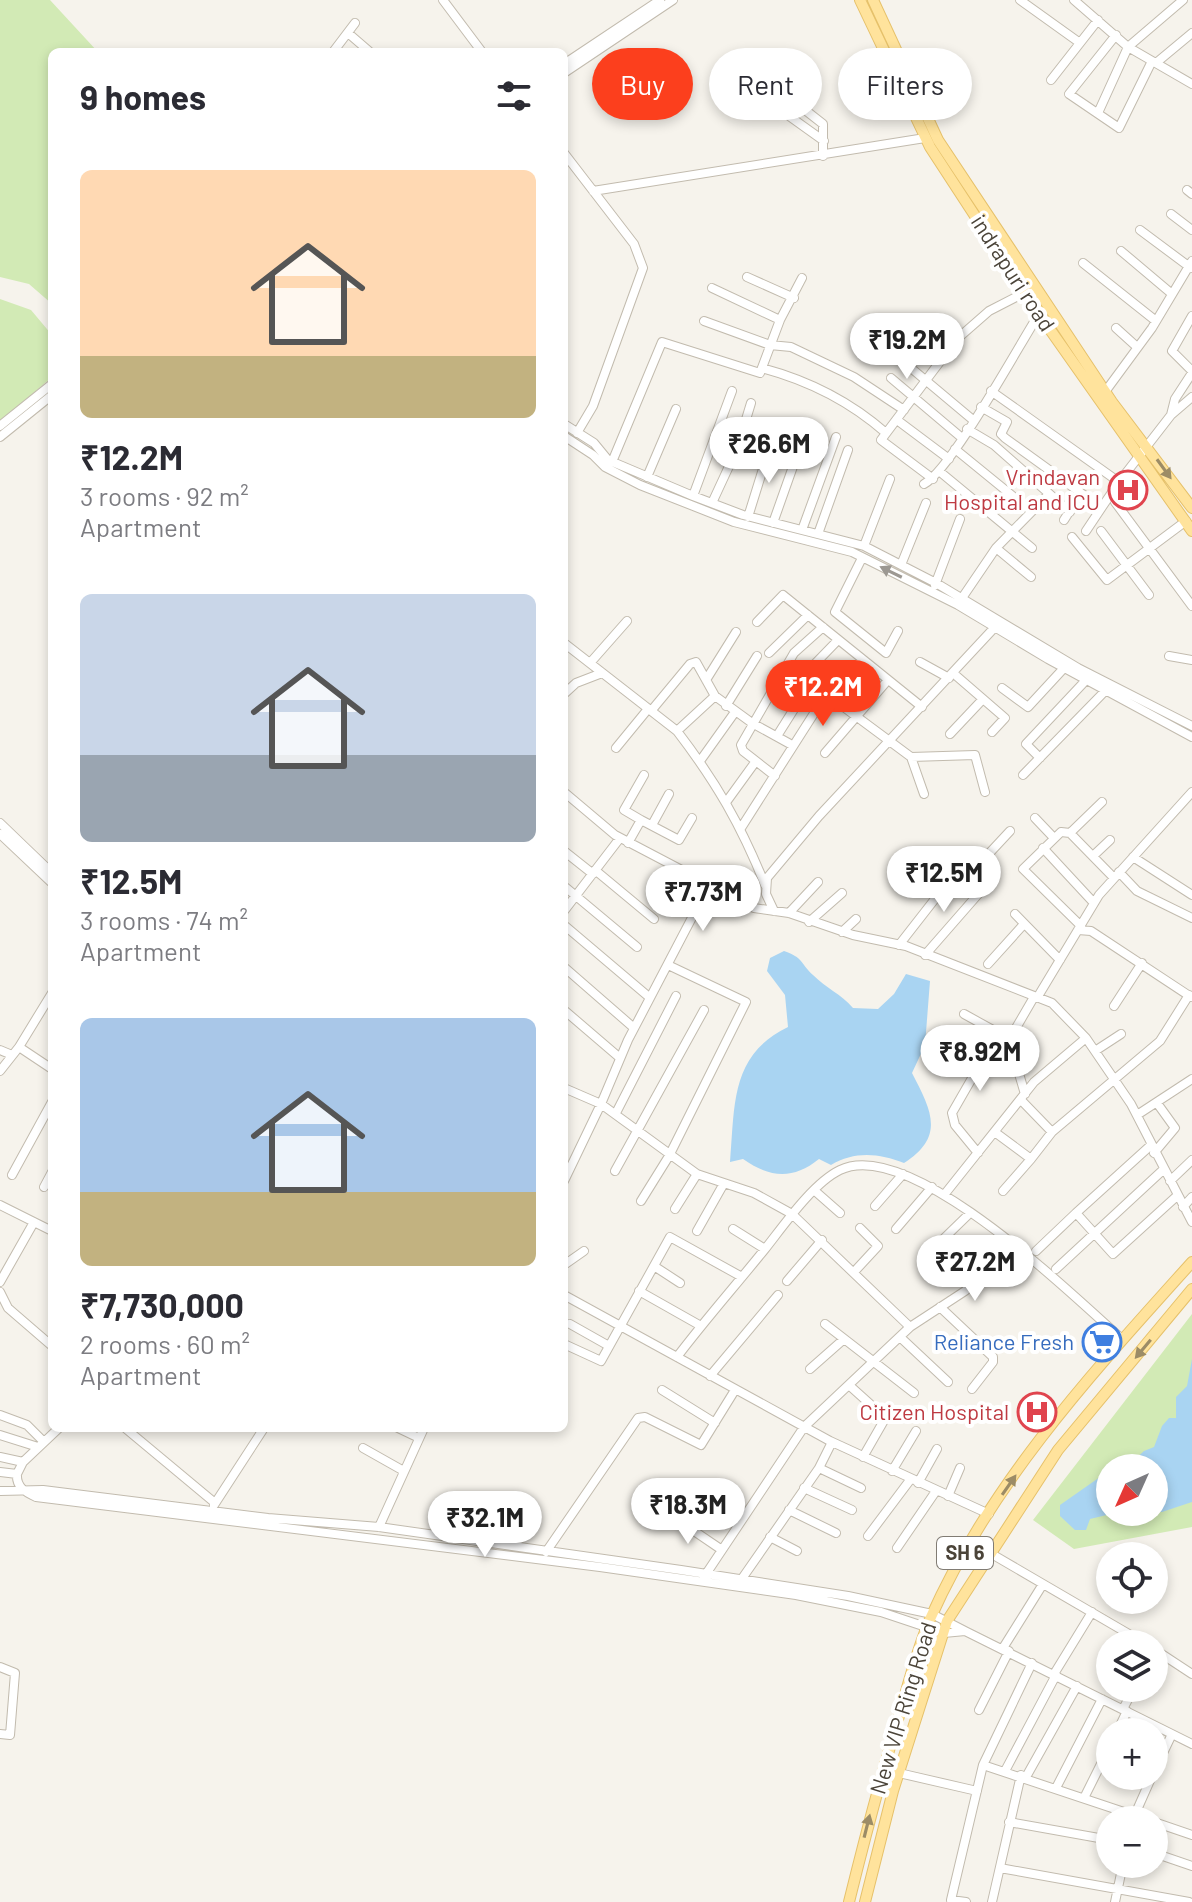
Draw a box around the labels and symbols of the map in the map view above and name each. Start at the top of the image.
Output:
street label: indrapuri road [967,209,1061,336]
pin: ₹19.2M [842,313,972,381]
pin: ₹26.6M [704,417,834,485]
one-way arrow [1155,459,1171,480]
place label: Vrindavan Hospital and ICU [944,463,1100,514]
hospital icon: Vrindavan Hospital and ICU [1107,469,1149,511]
one-way arrow [879,565,902,579]
pin: ₹12.2M [758,660,888,728]
pin: ₹12.5M [879,846,1009,914]
pin: ₹7.73M [638,865,768,933]
pin: ₹8.92M [915,1025,1045,1093]
pin: ₹27.2M [910,1235,1040,1303]
supermarket icon: Reliance Fresh [1081,1321,1123,1363]
place label: Reliance Fresh [934,1328,1074,1354]
one-way arrow [1135,1339,1152,1359]
hospital icon: Citizen Hospital [1016,1391,1058,1433]
place label: Citizen Hospital [860,1398,1009,1424]
north arrow [1096,1454,1168,1526]
one-way arrow [1001,1475,1016,1496]
pin: ₹18.3M [623,1478,753,1546]
pin: ₹32.1M [420,1491,550,1559]
road number: SH 6 [937,1537,993,1569]
street label: New VIP Ring Road [864,1619,941,1797]
one-way arrow [862,1814,874,1839]

